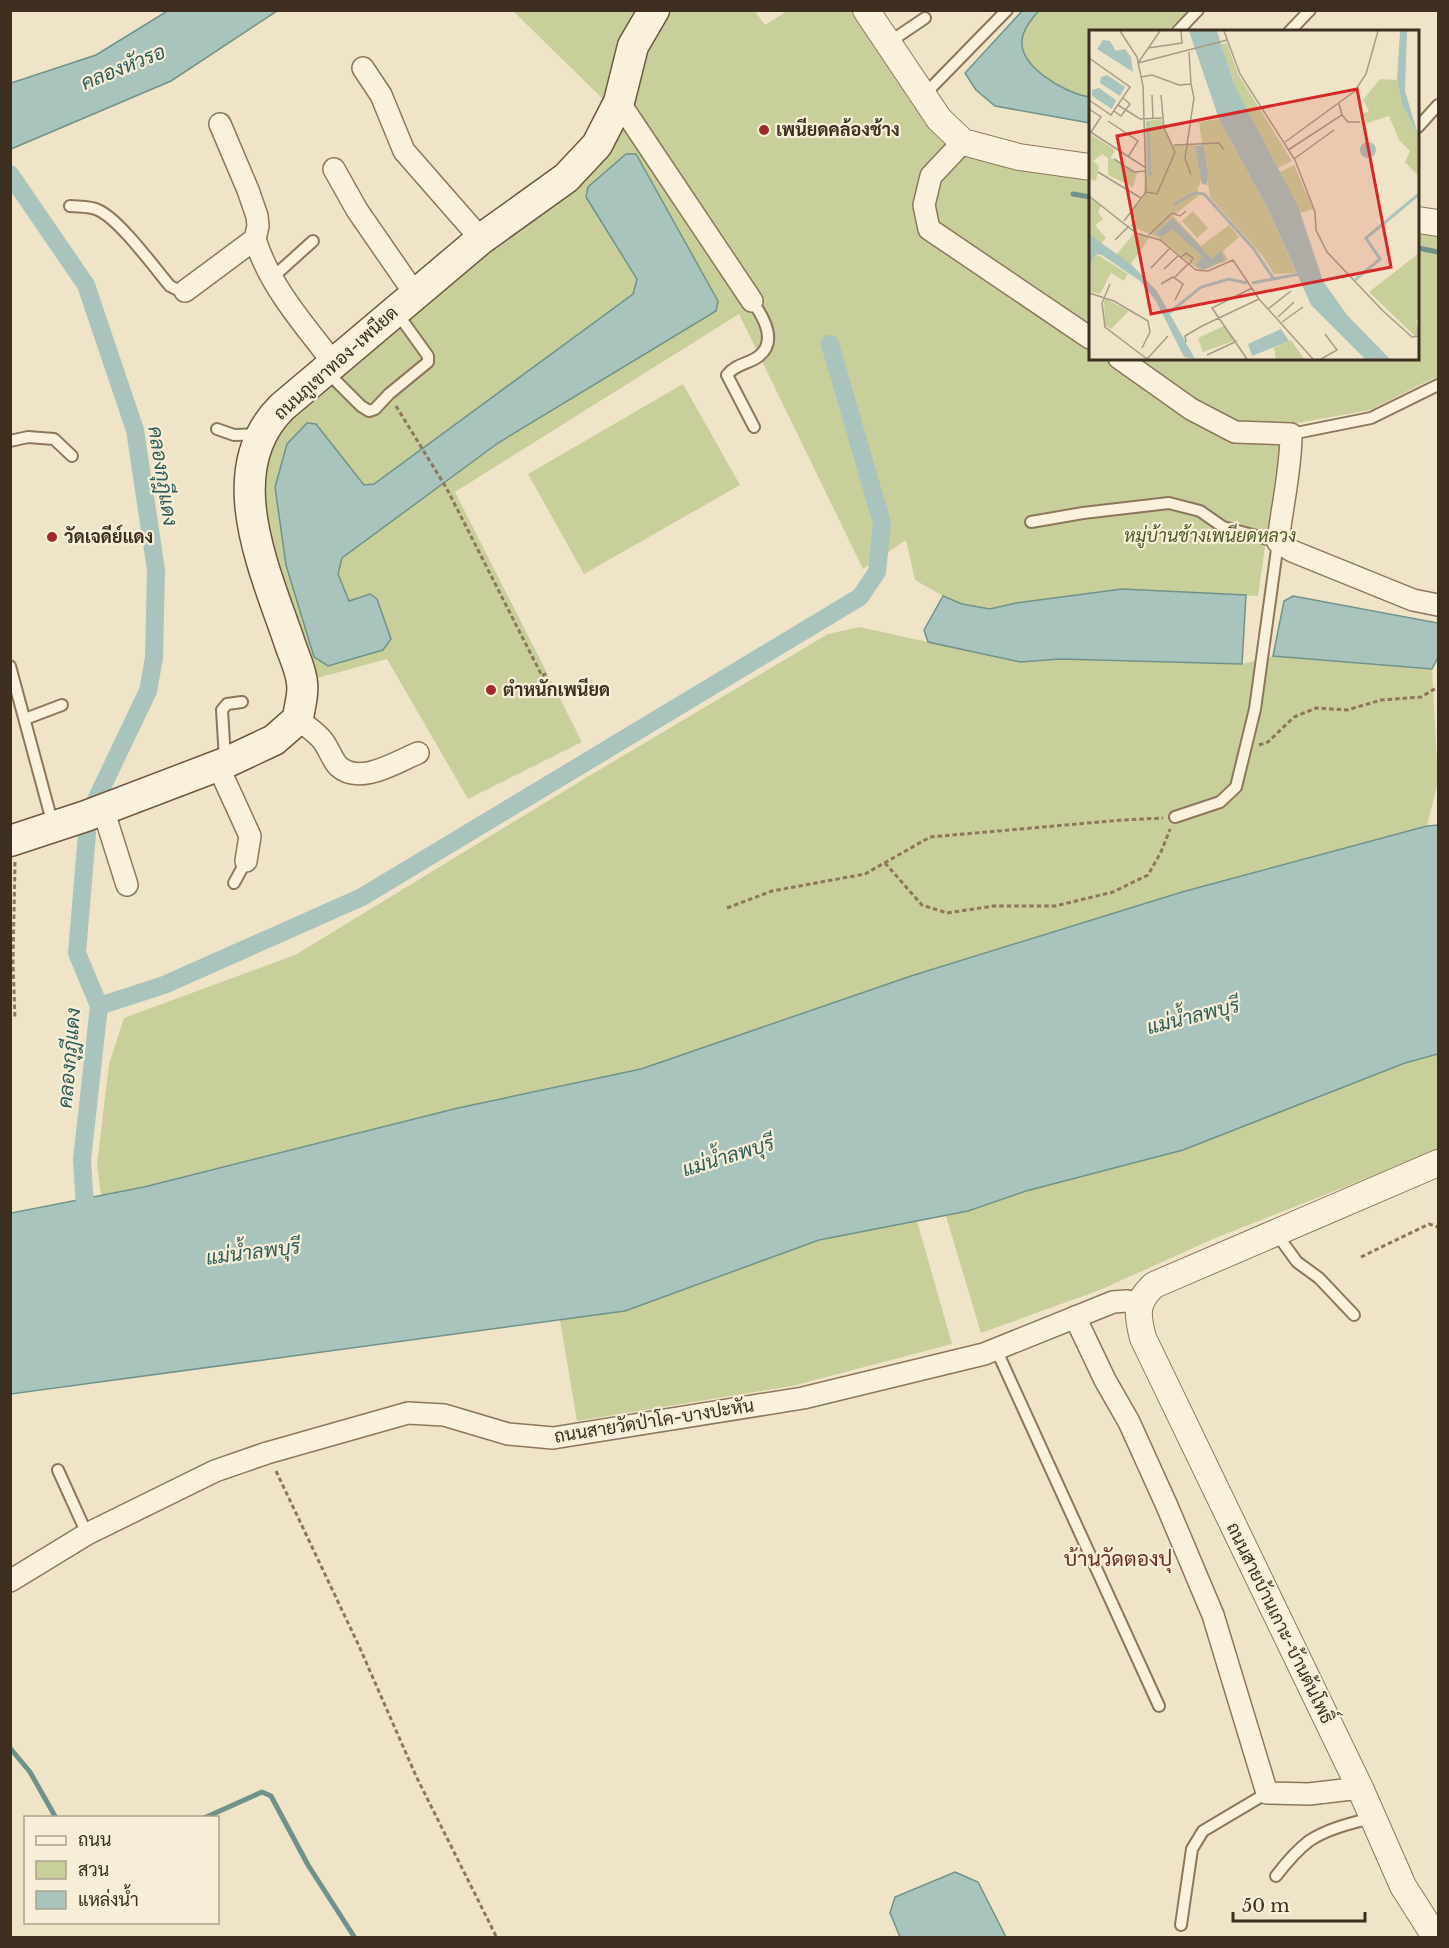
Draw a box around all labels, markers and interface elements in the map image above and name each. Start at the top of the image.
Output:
inset map [1089,30,1419,360]
water label: คลองหัวรอ [77,39,169,95]
place label: เพนียดคล้องช้าง [776,117,900,141]
marker: เพนียดคล้องช้าง [757,123,771,137]
street label: ถนนภูเขาทอง-เพนียด [268,300,404,426]
water label: คลองกุฎีแดง [141,424,184,528]
park label: หมู่บ้านช้างเพนียดหลวง [1124,523,1296,549]
place label: วัดเจดีย์แดง [64,524,153,548]
marker: วัดเจดีย์แดง [45,530,59,544]
place label: ตำหนักเพนียด [503,677,610,701]
marker: ตำหนักเพนียด [484,683,498,697]
water label: แม่น้ำลพบุรี [1143,987,1244,1041]
water label: คลองกุฎีแดง [52,1007,87,1109]
water label: แม่น้ำลพบุรี [677,1125,779,1183]
water label: แม่น้ำลพบุรี [204,1228,303,1272]
street label: ถนนสายวัดป่าโค-บางปะหัน [552,1392,756,1448]
street label: ถนนสายบ้านเกาะ-บ้านต้นโพธิ์ [1222,1517,1343,1727]
district label: บ้านวัดตองปุ [1064,1546,1172,1573]
legend [24,1816,219,1924]
text: ถนน [78,1829,111,1851]
text: สวน [78,1859,109,1881]
text: แหล่งน้ำ [78,1884,139,1911]
scale bar [1233,1885,1365,1923]
text: 50 m [1242,1895,1290,1917]

